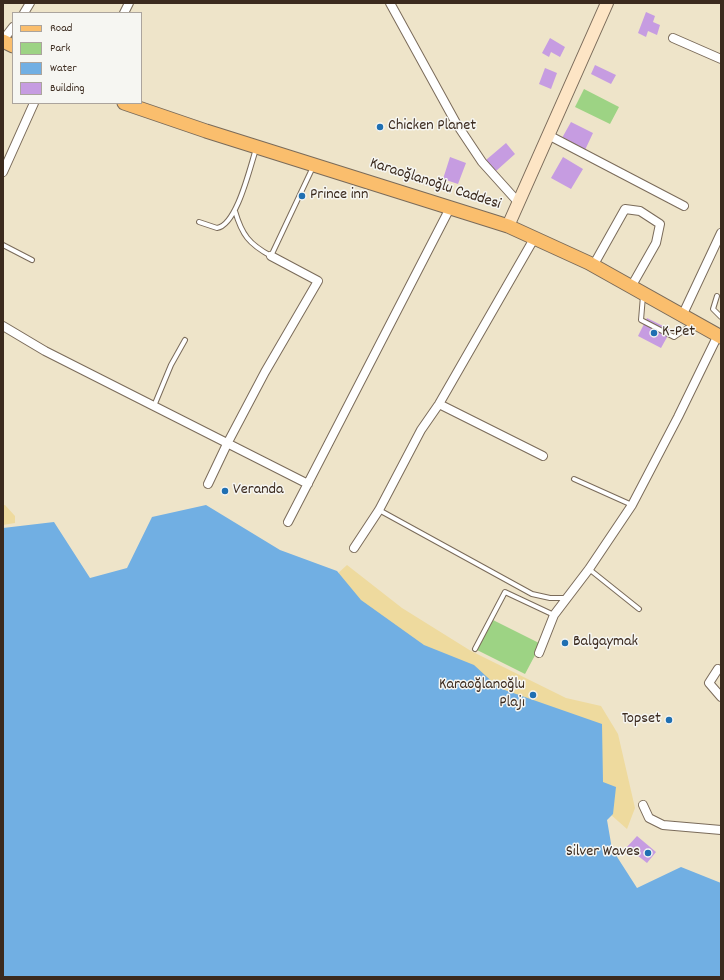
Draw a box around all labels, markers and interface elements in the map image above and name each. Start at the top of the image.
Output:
legend [12,12,142,104]
text: Road [50,20,72,37]
text: Park [50,40,70,57]
text: Water [50,60,77,77]
text: Building [50,80,85,97]
place label: Chicken Planet [388,117,476,137]
marker: Chicken Planet [375,122,385,132]
street label: Karaoğlanoğlu Caddesi [367,155,503,215]
place label: Prince inn [310,186,368,206]
marker: Prince inn [297,191,307,201]
place label: K-Pet [662,323,695,343]
marker: K-Pet [649,328,659,338]
place label: Veranda [233,481,284,501]
marker: Veranda [220,486,230,496]
place label: Balgaymak [573,633,638,653]
marker: Balgaymak [560,638,570,648]
place label: Karaoğlanoğlu Plajı [439,676,525,714]
marker: Karaoğlanoğlu Plajı [528,690,538,700]
place label: Topset [622,710,661,730]
marker: Topset [664,715,674,725]
place label: Silver Waves [566,843,640,863]
marker: Silver Waves [643,848,653,858]

